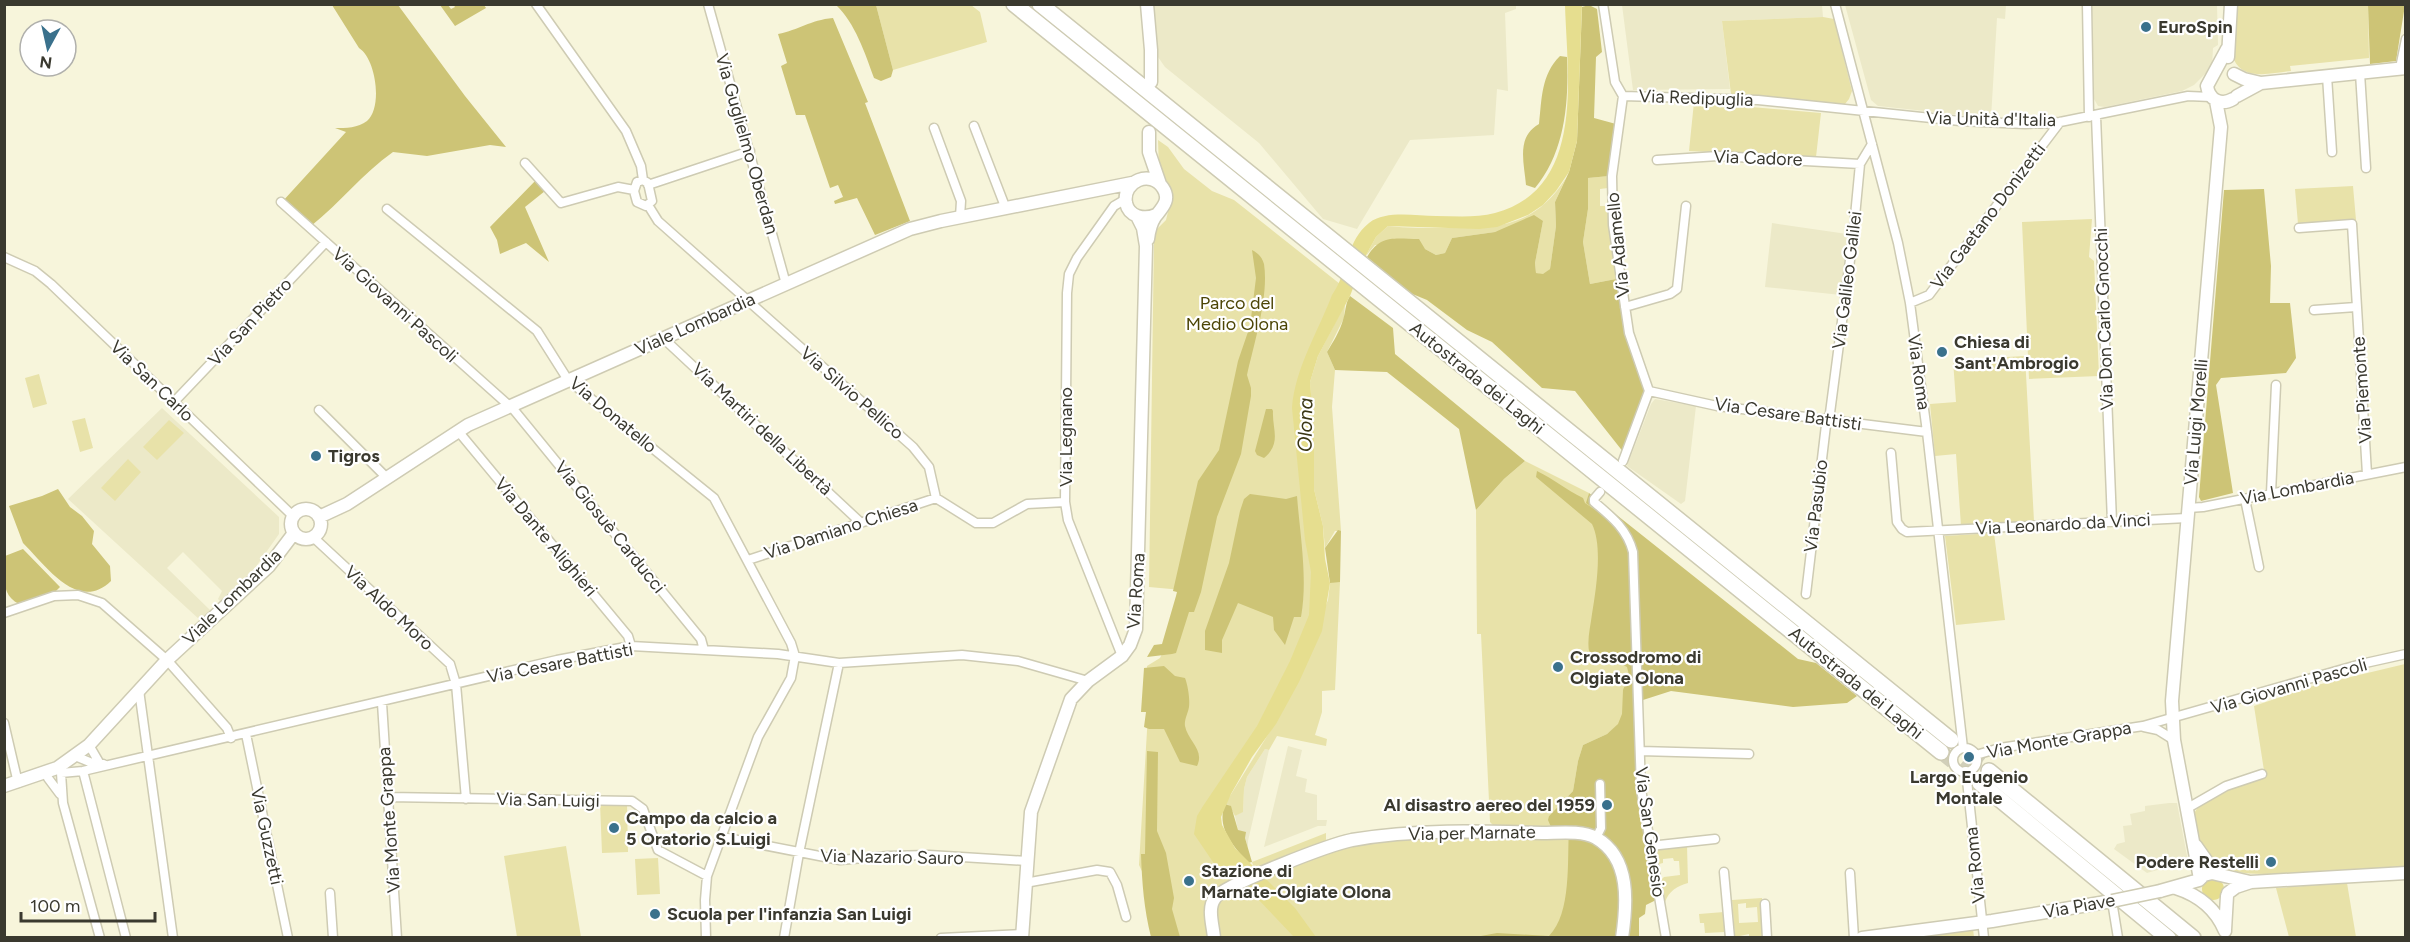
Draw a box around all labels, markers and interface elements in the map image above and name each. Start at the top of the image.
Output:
place label: EuroSpin [2158,16,2233,38]
north arrow [18,18,78,78]
marker: EuroSpin [2139,20,2153,34]
street label: Via Guglielmo Oberdan [711,51,783,237]
text: N [39,52,53,73]
street label: Via Redipuglia [1638,85,1754,111]
street label: Via Unità d'Italia [1926,107,2056,131]
street label: Via Gaetano Donizetti [1926,139,2050,293]
street label: Via Cadore [1713,145,1803,171]
street label: Via Adamello [1602,191,1634,299]
street label: Via Galileo Galilei [1828,210,1866,350]
street label: Via Don Carlo Gnocchi [2090,227,2118,411]
street label: Via Giovanni Pascoli [328,243,462,367]
street label: Via San Pietro [204,273,296,371]
street label: Viale Lombardia [632,288,758,360]
park label: Parco del Medio Olona [1186,292,1288,335]
street label: Autostrada dei Laghi [1405,317,1549,439]
place label: Chiesa di Sant'Ambrogio [1954,331,2079,374]
street label: Via Roma [1903,333,1935,411]
street label: Via San Carlo [106,336,198,426]
street label: Via Piemonte [2347,336,2377,444]
street label: Via Silvio Pellico [796,342,908,444]
marker: Chiesa di Sant'Ambrogio [1935,345,1949,359]
street label: Via Martiri della Libertà [687,358,837,500]
street label: Via Luigi Morelli [2180,358,2212,486]
street label: Via Donatello [565,372,661,458]
street label: Via Legnano [1055,387,1077,487]
street label: Via Cesare Battisti [1713,393,1863,435]
water label: Olona [1293,397,1317,452]
place label: Tigros [328,445,380,467]
marker: Tigros [309,449,323,463]
street label: Via Giosuè Carducci [550,456,670,598]
street label: Via Pasubio [1799,458,1833,554]
street label: Via Lombardia [2238,466,2356,510]
street label: Via Dante Alighieri [490,473,602,601]
street label: Via Damiano Chiesa [761,494,921,564]
street label: Via Leonardo da Vinci [1975,508,2151,540]
street label: Viale Lombardia [178,544,286,650]
street label: Via Roma [1122,552,1150,630]
street label: Via Aldo Moro [340,561,438,655]
street label: Autostrada dei Laghi [1784,622,1928,744]
street label: Via Cesare Battisti [485,638,635,688]
place label: Crossodromo di Olgiate Olona [1570,646,1701,689]
street label: Via Giovanni Pascoli [2208,653,2370,719]
marker: Crossodromo di Olgiate Olona [1551,660,1565,674]
street label: Via Monte Grappa [1985,716,2133,764]
street label: Via Monte Grappa [373,746,405,894]
marker: Largo Eugenio Montale [1962,750,1976,764]
street label: Via San Genesio [1630,765,1670,899]
place label: Largo Eugenio Montale [1910,766,2028,809]
street label: Via Guzzetti [246,785,288,887]
street label: Via San Luigi [496,788,600,812]
place label: Al disastro aereo del 1959 [1383,794,1595,816]
marker: Al disastro aereo del 1959 [1600,798,1614,812]
place label: Campo da calcio a 5 Oratorio S.Luigi [626,807,777,850]
marker: Campo da calcio a 5 Oratorio S.Luigi [607,821,621,835]
street label: Via per Marnate [1408,821,1536,845]
street label: Via Roma [1960,826,1990,904]
street label: Via Nazario Sauro [820,845,964,869]
place label: Podere Restelli [2136,851,2259,873]
marker: Podere Restelli [2264,855,2278,869]
place label: Stazione di Marnate-Olgiate Olona [1201,860,1391,903]
marker: Stazione di Marnate-Olgiate Olona [1182,874,1196,888]
scale bar [21,885,154,923]
street label: Via Piave [2041,889,2117,923]
text: 100 m [30,895,80,917]
place label: Scuola per l'infanzia San Luigi [667,903,911,925]
marker: Scuola per l'infanzia San Luigi [648,907,662,921]

